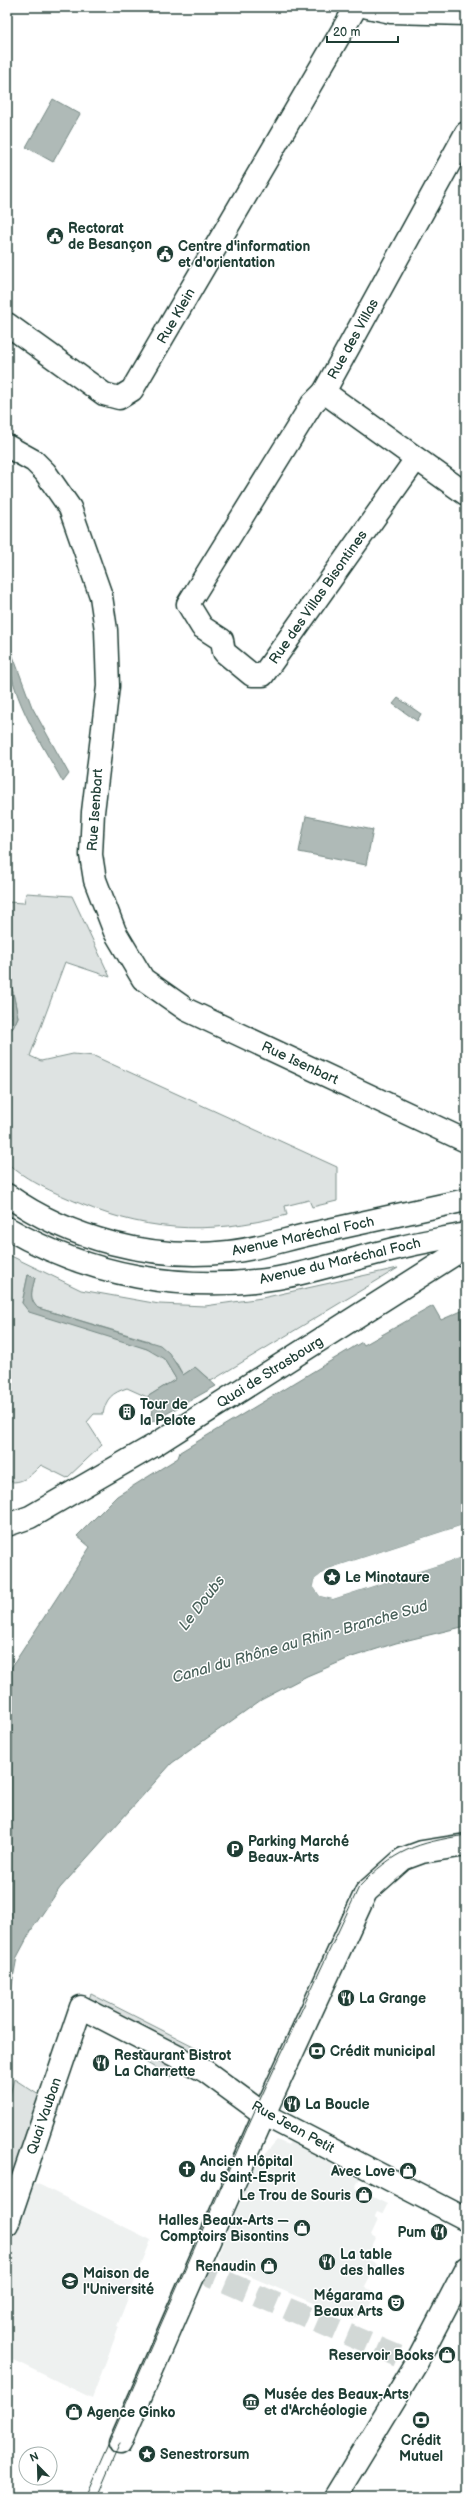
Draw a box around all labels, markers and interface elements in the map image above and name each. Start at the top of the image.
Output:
scale bar [327,18,398,44]
text: 20 m [333,25,360,40]
place label: Rectorat de Besançon [68,220,152,253]
public building icon: Rectorat de Besançon [45,226,65,246]
place label: Centre d'information et d'orientation [178,238,310,271]
public building icon: Centre d'information et d'orientation [155,244,175,264]
street label: Rue Klein [153,285,199,347]
street label: Rue des Villas [324,296,382,382]
street label: Rue des Villas Bisontines [265,527,371,667]
street label: Rue Isenbart [84,767,106,852]
street label: Rue Isenbart [259,1038,342,1088]
street label: Avenue Maréchal Foch [230,1213,376,1259]
street label: Avenue du Maréchal Foch [258,1234,422,1288]
street label: Quai de Strasbourg [214,1332,326,1412]
place label: Tour de la Pelote [140,1396,196,1429]
building icon: Tour de la Pelote [117,1402,137,1422]
place icon: Le Minotaure [322,1567,342,1587]
place label: Le Minotaure [345,1569,430,1586]
water label: Le Doubs [175,1571,230,1634]
water label: Canal du Rhône au Rhin - Branche Sud [170,1596,430,1688]
place label: Parking Marché Beaux-Arts [248,1833,350,1866]
parking icon: Parking Marché Beaux-Arts [225,1839,245,1859]
restaurant icon: La Grange [336,1988,356,2008]
place label: La Grange [359,1990,426,2007]
bank icon: Crédit municipal [307,2041,327,2061]
place label: Crédit municipal [330,2043,435,2060]
place label: Restaurant Bistrot La Charrette [114,2047,232,2080]
restaurant icon: Restaurant Bistrot La Charrette [91,2053,111,2073]
street label: Quai Vauban [23,2075,65,2157]
restaurant icon: La Boucle [282,2094,302,2114]
place label: La Boucle [305,2096,370,2113]
street label: Rue Jean Petit [248,2097,338,2157]
place label: Ancien Hôpital du Saint-Esprit [199,2153,296,2186]
church icon: Ancien Hôpital du Saint-Esprit [177,2159,197,2179]
shop icon: Avec Love [398,2161,418,2181]
place label: Avec Love [330,2163,395,2180]
shop icon: Le Trou de Souris [354,2185,374,2205]
place label: Le Trou de Souris [239,2187,351,2204]
place label: Halles Beaux-Arts — Comptoirs Bisontins [158,2212,289,2245]
shop icon: Halles Beaux-Arts — Comptoirs Bisontins [292,2218,312,2238]
restaurant icon: Pum [429,2222,449,2242]
place label: Pum [397,2224,426,2241]
place label: La table des halles [340,2246,405,2279]
restaurant icon: La table des halles [317,2252,337,2272]
shop icon: Renaudin [259,2256,279,2276]
place label: Renaudin [195,2258,256,2275]
place label: Maison de l'Université [83,2265,155,2298]
school or university icon: Maison de l'Université [60,2271,80,2291]
place label: Mégarama Beaux Arts [313,2287,383,2320]
theatre icon: Mégarama Beaux Arts [386,2293,406,2313]
shop icon: Reservoir Books [437,2345,457,2365]
place label: Reservoir Books [329,2347,434,2364]
place label: Musée des Beaux-Arts et d'Archéologie [264,2386,409,2419]
museum icon: Musée des Beaux-Arts et d'Archéologie [241,2392,261,2412]
shop icon: Agence Ginko [64,2402,84,2422]
place label: Agence Ginko [86,2404,175,2421]
bank icon: Crédit Mutuel [411,2410,431,2430]
place label: Crédit Mutuel [399,2432,443,2465]
place icon: Senestrorsum [137,2444,157,2464]
north arrow [18,2446,58,2486]
place label: Senestrorsum [160,2446,250,2463]
text: N [28,2450,41,2465]

